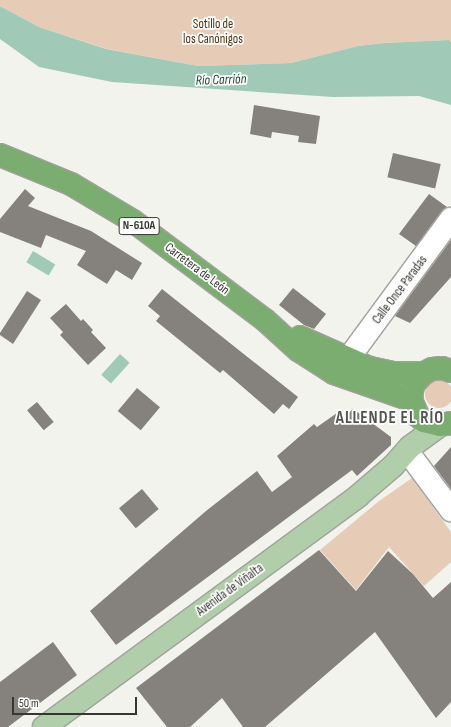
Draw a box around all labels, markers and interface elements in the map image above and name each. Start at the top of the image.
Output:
park label: Sotillo de los Canónigos [183,17,243,48]
water label: Río Carrión [195,71,247,89]
road number: N-610A [118,216,160,236]
street label: Carretera de León [162,240,232,298]
street label: Calle Once Paradas [369,253,431,327]
district label: ALLENDE EL RÍO [336,409,444,429]
street label: Avenida de Viñalta [193,560,267,620]
scale bar [14,689,139,715]
text: 50 m [19,696,39,711]

